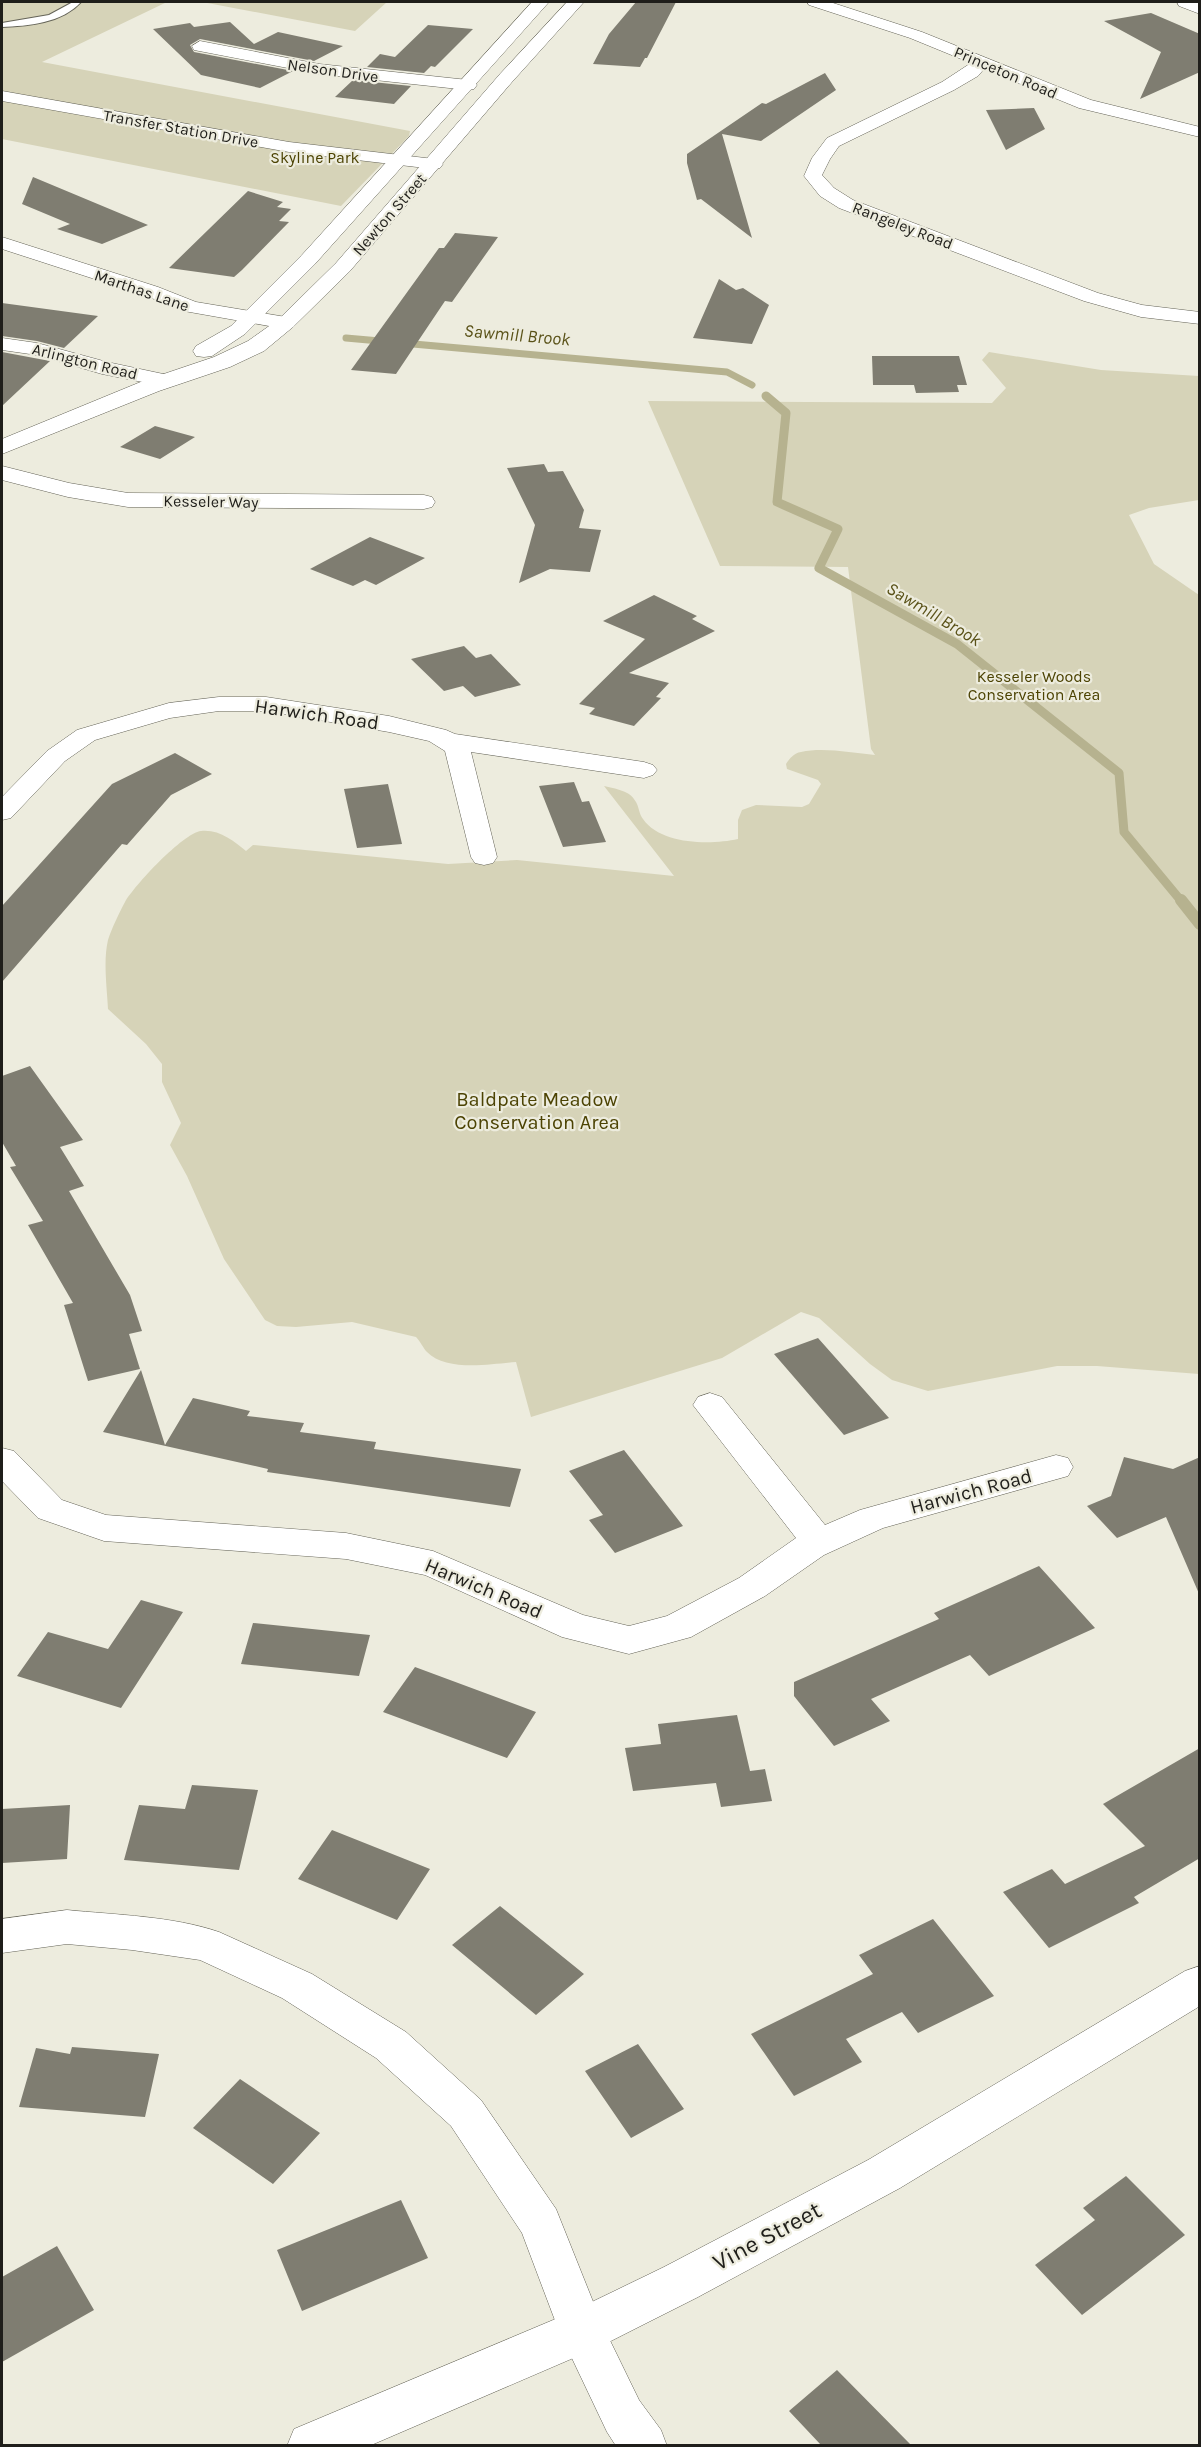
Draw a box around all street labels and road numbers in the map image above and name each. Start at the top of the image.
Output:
street label: Princeton Road [951,42,1060,103]
street label: Nelson Drive [286,55,380,86]
street label: Transfer Station Drive [102,105,260,151]
street label: Newton Street [348,169,430,259]
street label: Rangeley Road [850,198,956,253]
street label: Marthas Lane [92,265,192,316]
street label: Arlington Road [30,339,140,384]
street label: Kesseler Way [163,491,259,512]
street label: Harwich Road [253,694,381,735]
street label: Harwich Road [908,1464,1035,1519]
street label: Harwich Road [422,1553,546,1624]
street label: Vine Street [708,2196,826,2276]

